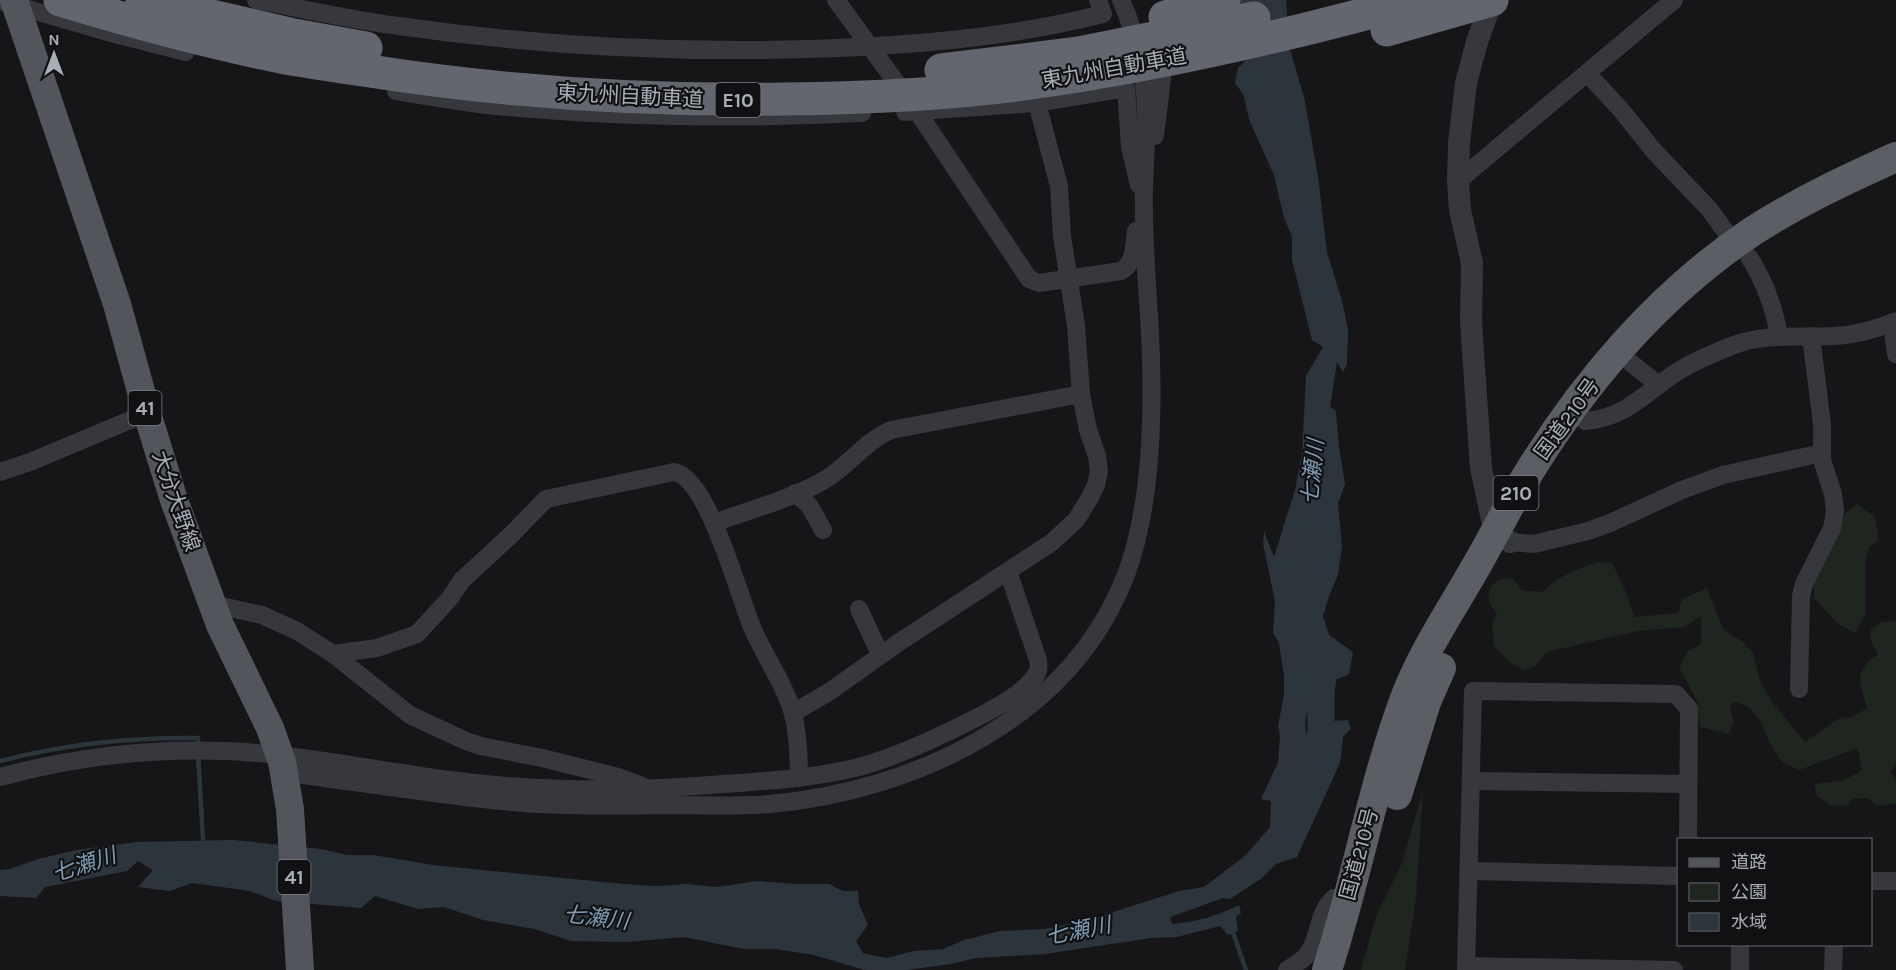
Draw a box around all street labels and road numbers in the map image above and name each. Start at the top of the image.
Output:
street label: 東九州自動車道 [1040,43,1188,93]
street label: 東九州自動車道 [556,80,704,112]
road number: E10 [716,83,760,117]
street label: 国道210号 [1529,374,1605,464]
road number: 41 [128,391,162,425]
street label: 大分大野線 [148,447,204,555]
road number: 210 [1494,476,1538,510]
street label: 国道210号 [1335,805,1383,903]
road number: 41 [278,860,310,894]

